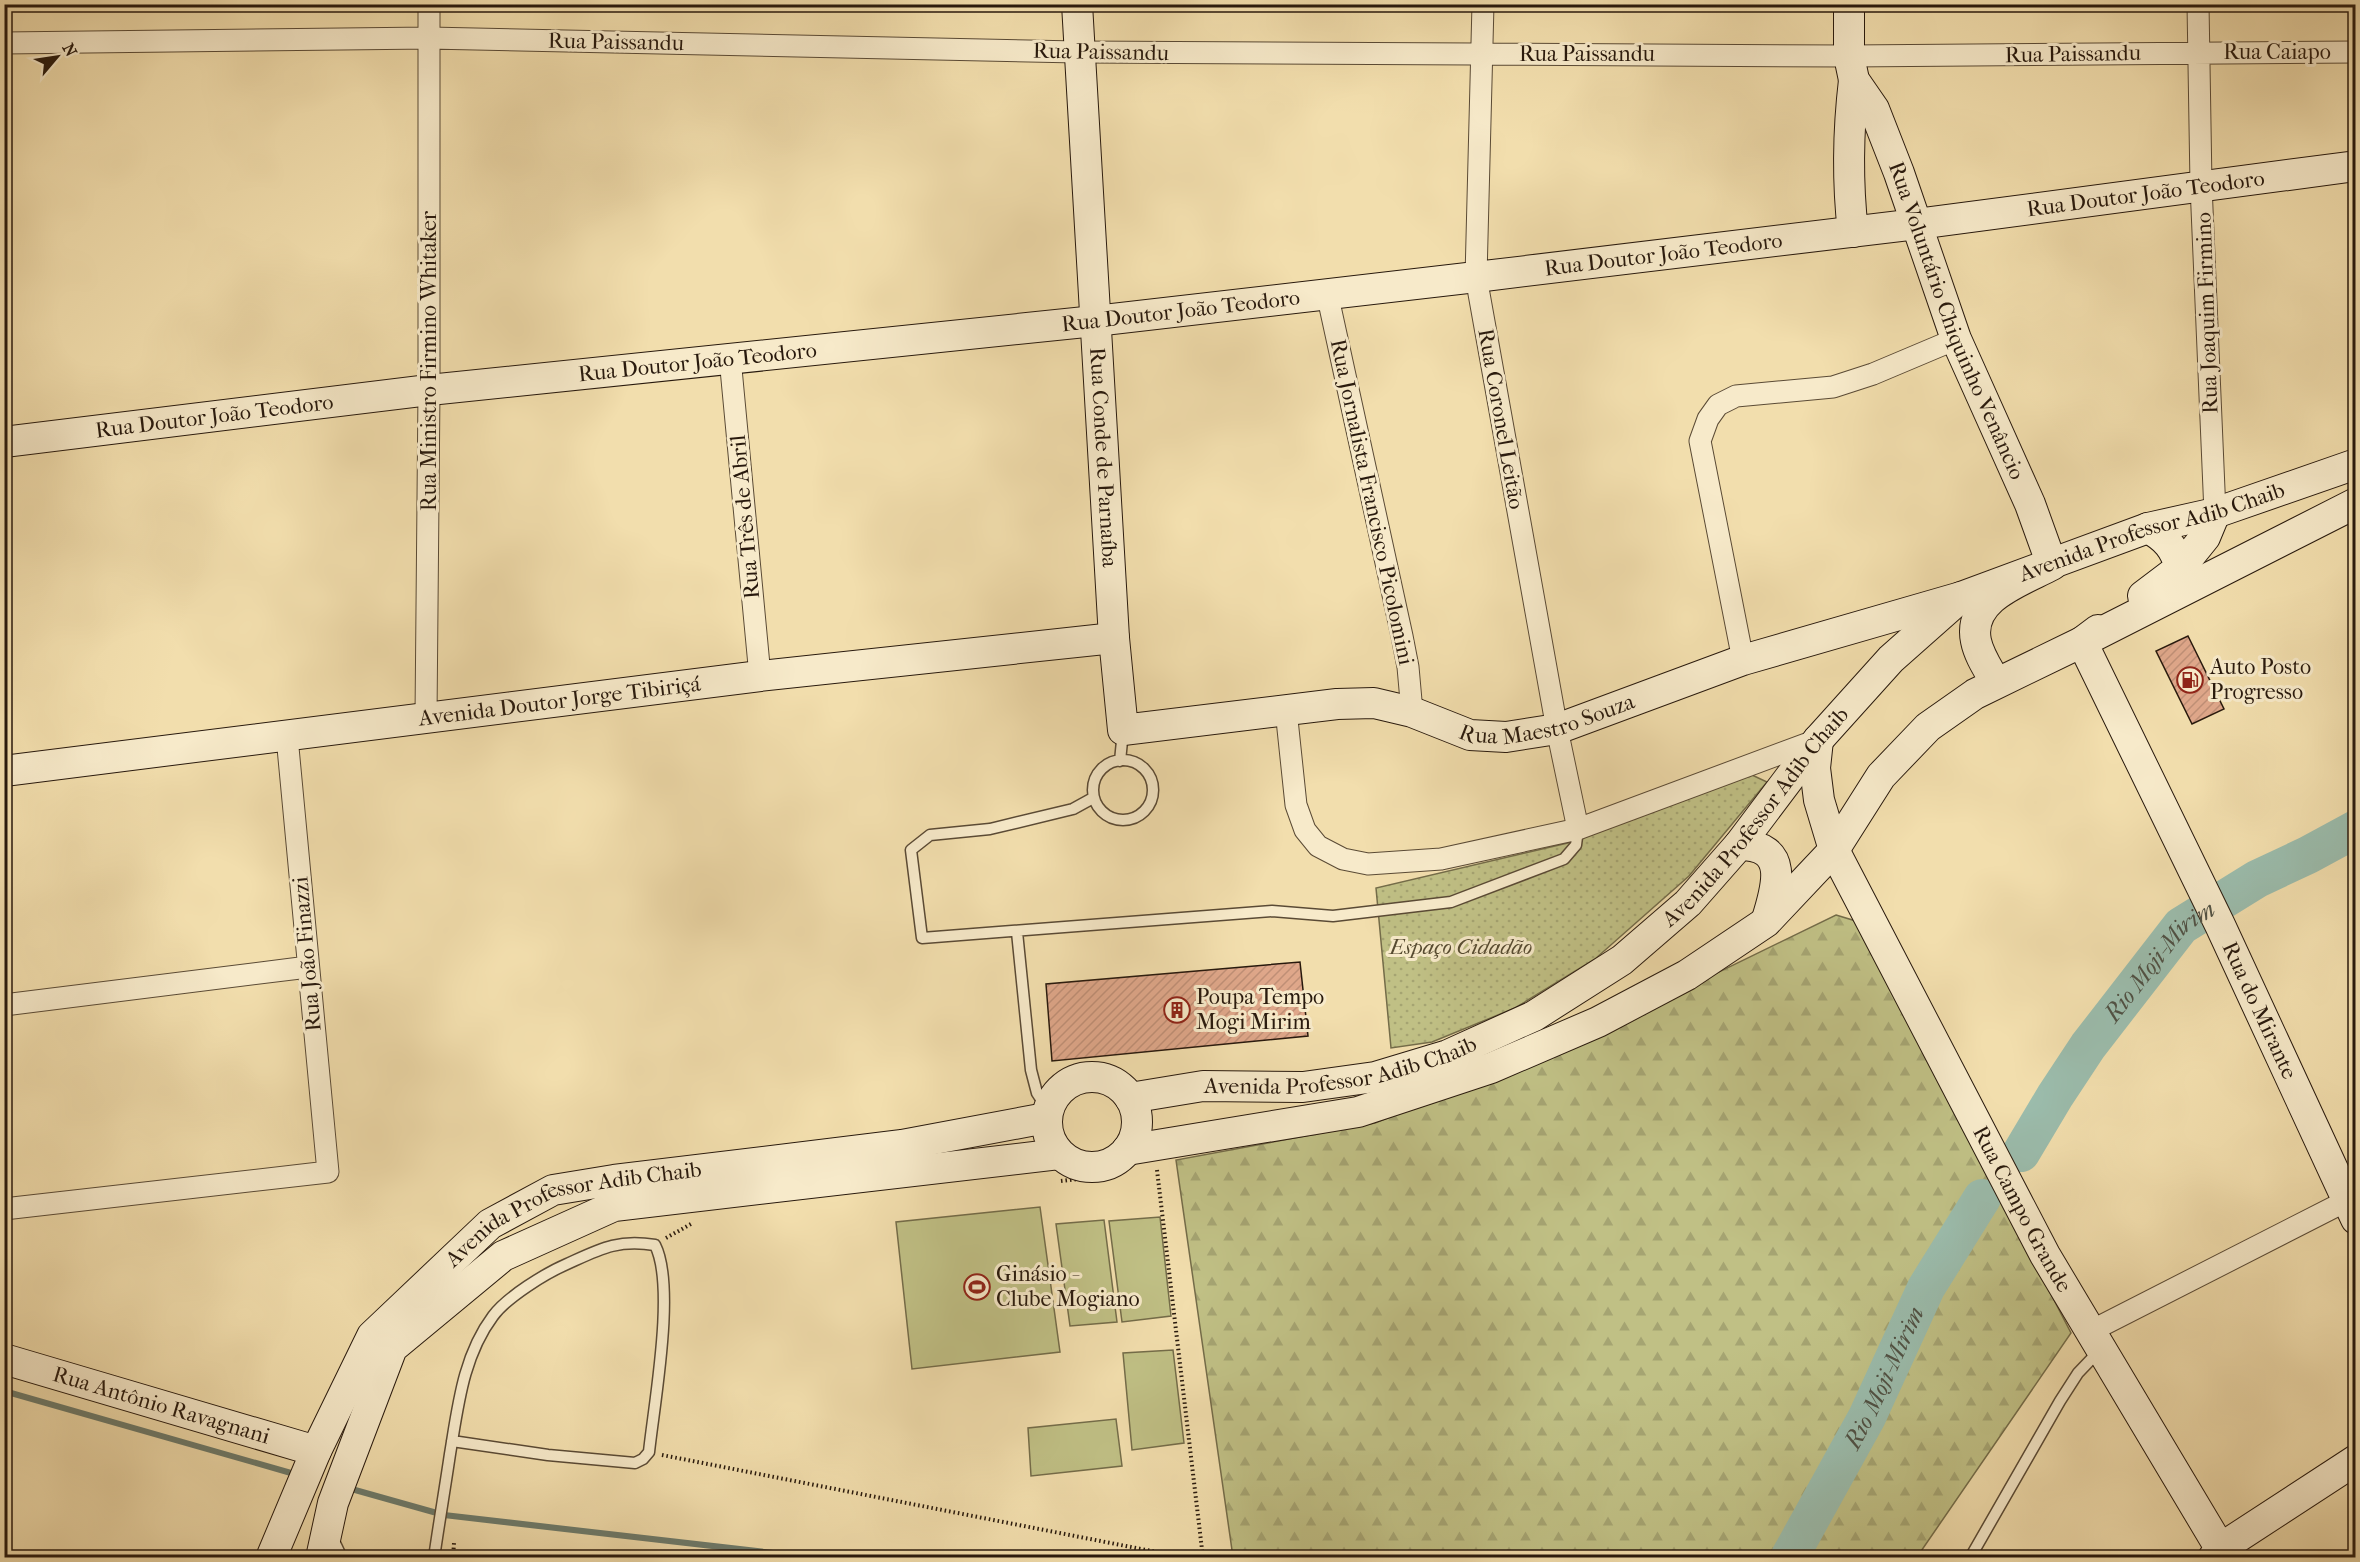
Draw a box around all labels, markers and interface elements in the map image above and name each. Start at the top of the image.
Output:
north arrow [27,27,87,87]
street label: Rua Paissandu [548,28,685,56]
street label: Rua Paissandu [1033,38,1170,66]
street label: Rua Caiapo [2223,39,2331,65]
text: N [58,40,81,61]
street label: Rua Paissandu [2005,40,2142,68]
street label: Rua Paissandu [1519,41,1656,67]
street label: Rua Voluntário Chiquinho Venâncio [1883,158,2030,484]
street label: Rua Doutor João Teodoro [2025,165,2266,222]
street label: Rua Ministro Firmino Whitaker [416,210,442,511]
street label: Rua Joaquim Firmino [2190,212,2224,414]
street label: Rua Doutor João Teodoro [1543,227,1784,282]
street label: Rua Doutor João Teodoro [1060,284,1301,337]
street label: Rua Coronel Leitão [1472,327,1530,511]
street label: Rua Doutor João Teodoro [577,337,818,387]
street label: Rua Jornalista Francisco Picolomini [1325,337,1419,668]
street label: Rua Conde de Parnaíba [1084,346,1123,569]
street label: Rua Doutor João Teodoro [94,389,335,444]
street label: Rua Três de Abril [725,434,765,600]
street label: Avenida Professor Adib Chaib [2015,477,2288,588]
place label: Auto Posto Progresso [2209,654,2311,705]
fuel station icon: Auto Posto Progresso [2175,665,2205,695]
street label: Avenida Doutor Jorge Tibiriçá [416,670,703,732]
street label: Rua Maestro Souza [1455,688,1639,750]
street label: Avenida Professor Adib Chaib [1656,702,1854,933]
street label: Rua João Finazzi [287,875,327,1032]
water label: Rio Moji-Mirim [2097,895,2220,1029]
park label: Espaço Cidadão [1388,934,1532,960]
street label: Rua do Mirante [2217,938,2303,1083]
place label: Poupa Tempo Mogi Mirim [1196,984,1324,1035]
building icon: Poupa Tempo Mogi Mirim [1162,995,1192,1025]
street label: Avenida Professor Adib Chaib [1203,1031,1481,1100]
street label: Rua Campo Grande [1967,1122,2077,1297]
street label: Avenida Professor Adib Chaib [439,1156,703,1273]
place label: Ginásio - Clube Mogiano [996,1261,1140,1312]
sports icon: Ginásio - Clube Mogiano [962,1272,992,1302]
water label: Rio Moji-Mirim [1837,1302,1930,1456]
street label: Rua Antônio Ravagnani [50,1361,273,1450]

